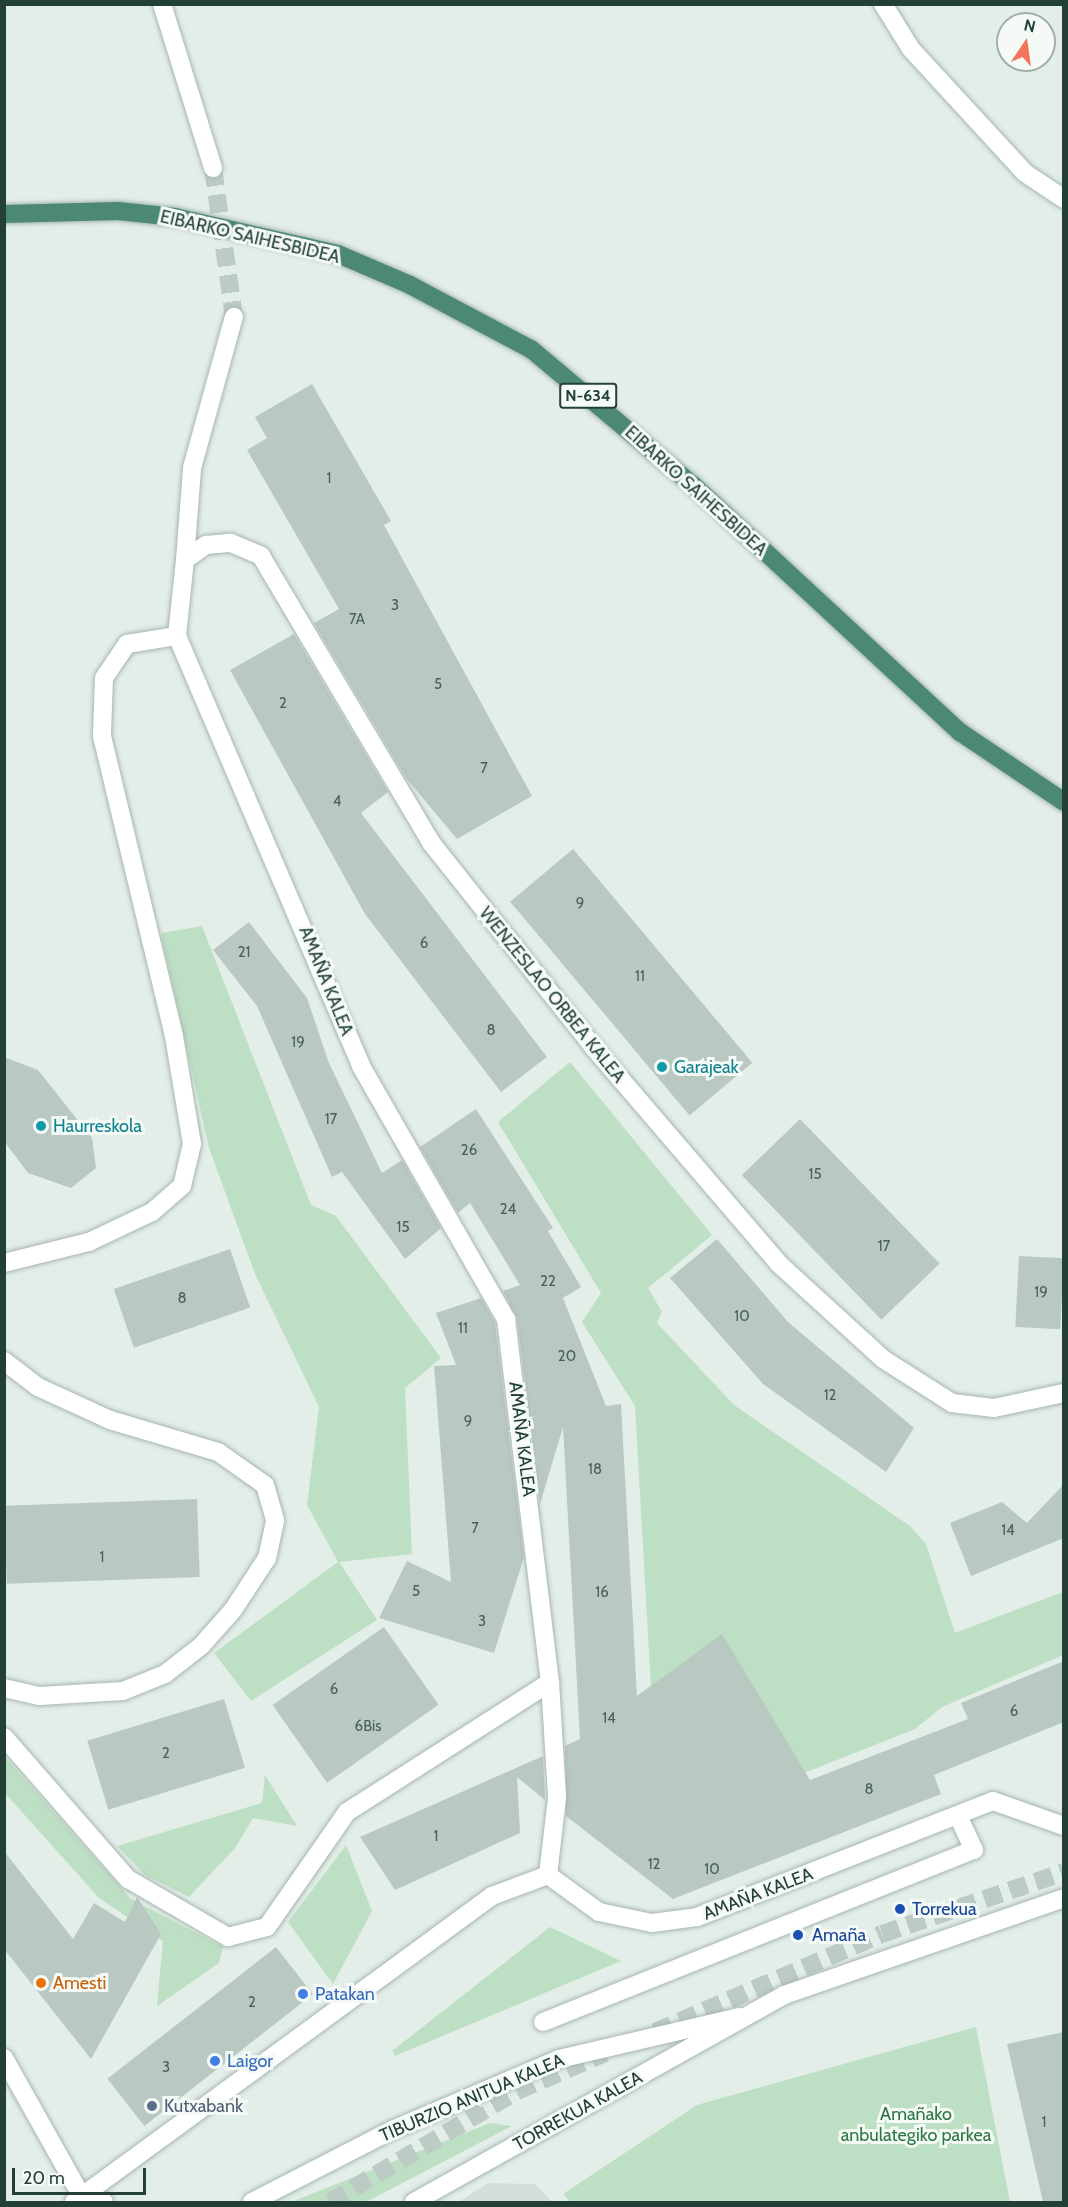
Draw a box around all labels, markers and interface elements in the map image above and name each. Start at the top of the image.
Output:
north arrow [996,12,1056,72]
text: N [1022,15,1037,36]
street label: EIBARKO SAIHESBIDEA [158,206,342,268]
road number: N-634 [558,383,618,409]
street label: EIBARKO SAIHESBIDEA [621,422,771,560]
house number: 1 [327,470,331,488]
house number: 3 [391,597,399,615]
house number: 7A [349,611,365,629]
house number: 5 [434,676,442,694]
house number: 2 [279,695,287,713]
house number: 7 [480,760,488,778]
house number: 4 [333,793,341,811]
house number: 9 [576,895,584,913]
street label: WENZESLAO ORBEA KALEA [474,903,630,1087]
street label: AMAÑA KALEA [294,923,358,1039]
house number: 6 [420,935,428,953]
house number: 21 [238,944,250,962]
house number: 11 [635,968,645,986]
house number: 8 [486,1022,496,1040]
house number: 19 [291,1034,305,1052]
place label: Garajeak [674,1056,739,1078]
marker: Garajeak [655,1060,669,1074]
house number: 17 [325,1111,337,1129]
place label: Haurreskola [53,1115,142,1137]
marker: Haurreskola [34,1119,48,1133]
house number: 26 [461,1142,477,1160]
house number: 15 [808,1166,822,1184]
house number: 24 [500,1201,516,1219]
house number: 15 [396,1219,410,1237]
house number: 17 [878,1238,890,1256]
house number: 22 [540,1273,556,1291]
house number: 19 [1034,1284,1048,1302]
house number: 8 [177,1290,187,1308]
house number: 10 [734,1308,750,1326]
house number: 11 [458,1320,468,1338]
house number: 20 [558,1348,576,1366]
street label: AMAÑA KALEA [504,1380,540,1498]
house number: 12 [824,1387,836,1405]
house number: 9 [464,1413,472,1431]
house number: 18 [588,1461,602,1479]
house number: 7 [471,1520,479,1538]
house number: 14 [1001,1522,1015,1540]
house number: 1 [100,1549,104,1567]
house number: 5 [412,1583,420,1601]
house number: 16 [595,1584,609,1602]
house number: 3 [478,1613,486,1631]
house number: 6 [330,1681,338,1699]
house number: 6 [1010,1703,1018,1721]
house number: 14 [602,1710,616,1728]
house number: 6Bis [355,1718,381,1736]
house number: 2 [162,1745,170,1763]
house number: 8 [864,1781,874,1799]
house number: 1 [434,1828,438,1846]
house number: 12 [648,1856,660,1874]
house number: 10 [704,1861,720,1879]
street label: AMAÑA KALEA [700,1863,816,1925]
place label: Torrekua [912,1898,977,1920]
marker: Torrekua [893,1902,907,1916]
place label: Amaña [812,1924,866,1946]
marker: Amaña [789,1926,807,1944]
place label: Amesti [53,1972,106,1994]
marker: Amesti [34,1976,48,1990]
place label: Patakan [315,1983,375,2005]
marker: Patakan [296,1987,310,2001]
house number: 2 [248,1994,256,2012]
street label: TIBURZIO ANITUA KALEA [376,2049,568,2147]
place label: Laigor [227,2050,273,2072]
marker: Laigor [208,2054,222,2068]
house number: 3 [162,2059,170,2077]
street label: TORREKUA KALEA [510,2067,646,2155]
place label: Kutxabank [164,2095,243,2117]
marker: Kutxabank [145,2099,159,2113]
park label: Amañako anbulategiko parkea [841,2104,991,2146]
house number: 1 [1042,2114,1046,2132]
scale bar [15,2156,148,2194]
text: 20 m [23,2167,65,2189]

